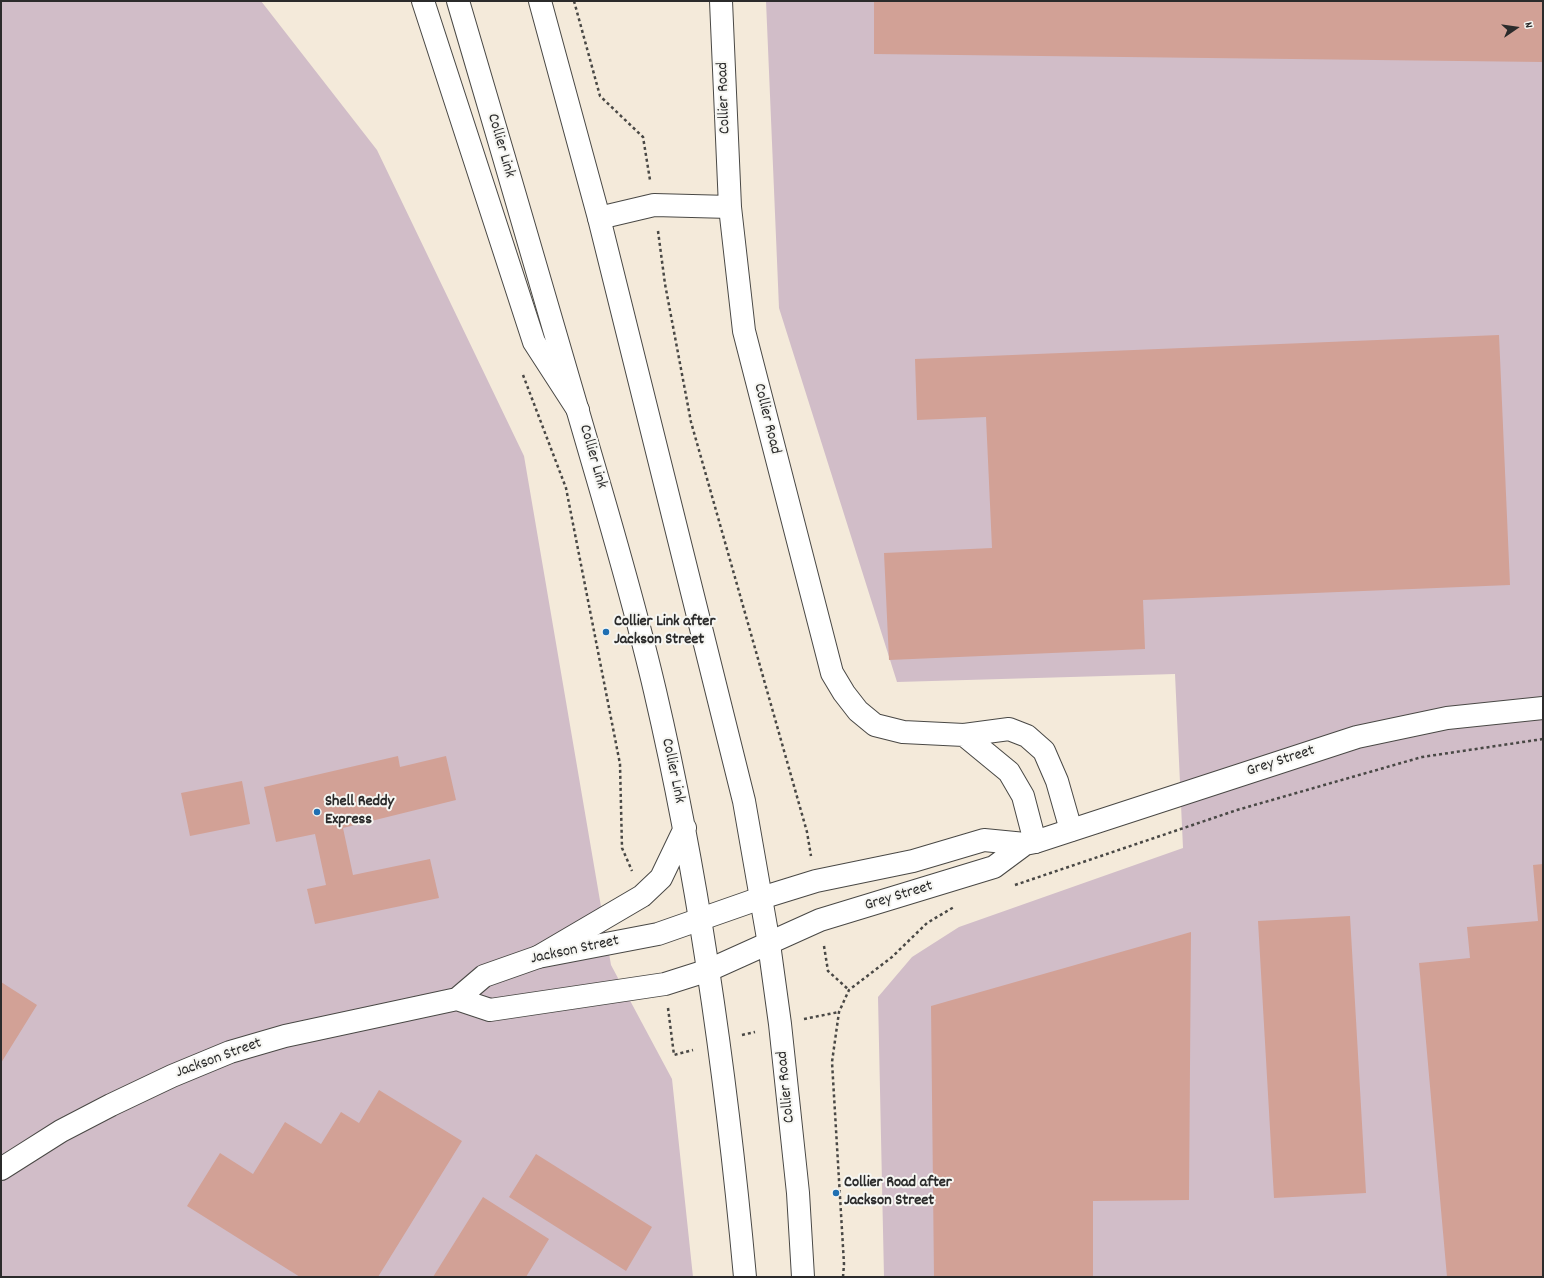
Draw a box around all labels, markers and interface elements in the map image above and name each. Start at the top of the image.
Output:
north arrow [1496,8,1536,48]
text: N [1519,21,1536,30]
street label: Collier Road [714,62,736,134]
street label: Collier Link [482,112,518,180]
street label: Collier Road [748,382,784,456]
street label: Collier Link [574,423,610,491]
place label: Collier Link after Jackson Street [614,613,715,651]
marker: Collier Link after Jackson Street [601,627,611,637]
street label: Collier Link [656,737,688,805]
street label: Grey Street [1245,742,1317,782]
place label: Shell Reddy Express [325,793,394,831]
marker: Shell Reddy Express [312,807,322,817]
street label: Grey Street [863,878,935,916]
street label: Jackson Street [529,932,621,970]
street label: Jackson Street [173,1035,265,1083]
street label: Collier Road [774,1050,800,1124]
place label: Collier Road after Jackson Street [844,1174,952,1212]
marker: Collier Road after Jackson Street [831,1188,841,1198]

